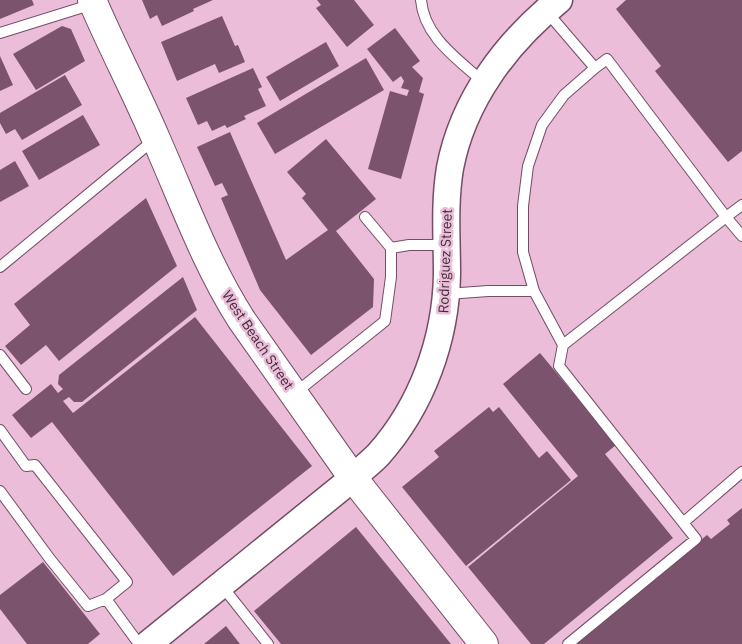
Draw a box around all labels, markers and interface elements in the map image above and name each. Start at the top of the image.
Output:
street label: Rodriguez Street [434,208,456,314]
street label: West Beach Street [218,287,298,393]

